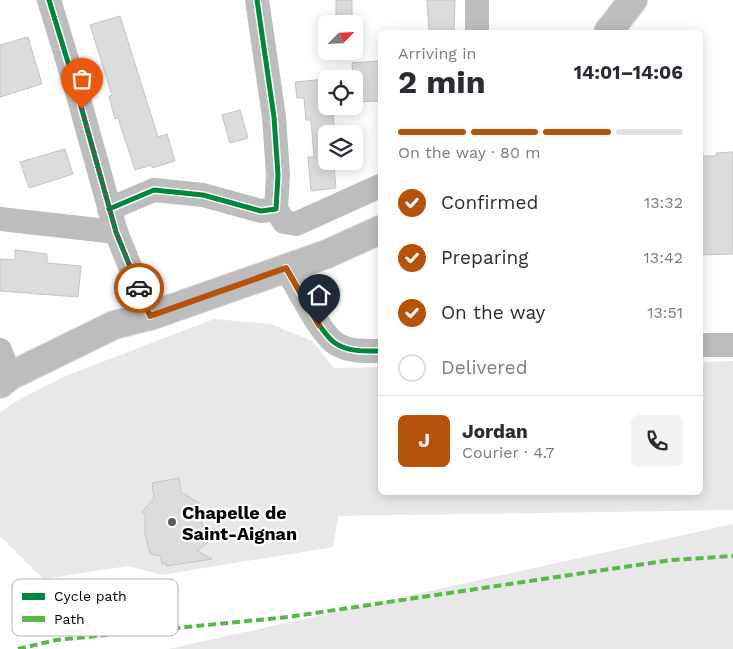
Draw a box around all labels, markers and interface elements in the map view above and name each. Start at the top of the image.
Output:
north arrow [318,15,362,60]
map controls [318,15,363,170]
text: Arriving in [398,44,476,63]
pin [61,58,103,109]
text: 14:01–14:06 [574,61,683,84]
text: 2 min [398,63,486,101]
icon: bag [68,65,96,93]
button: locate [318,70,363,115]
button: layers [318,125,363,170]
text: On the way · 80 m [398,143,541,162]
icon: check [398,189,426,217]
text: Confirmed [441,191,538,214]
text: 13:32 [644,193,683,212]
icon: check [398,244,426,272]
text: Preparing [441,246,528,269]
text: 13:42 [644,248,683,267]
courier [114,263,164,313]
icon: car [125,274,153,302]
pin [298,274,340,325]
icon: home [305,281,333,309]
icon: check [398,299,426,327]
text: On the way [441,301,545,324]
text: 13:51 [647,303,683,322]
text: Delivered [441,356,528,379]
button: phone [631,415,683,467]
text: Jordan [462,420,528,443]
text: J [418,429,430,452]
text: Courier · 4.7 [462,443,555,462]
place label: Chapelle de Saint-Aignan [182,502,297,544]
marker: Chapelle de Saint-Aignan [166,516,178,528]
legend [12,579,178,636]
text: Cycle path [54,588,127,604]
text: Path [54,611,85,627]

